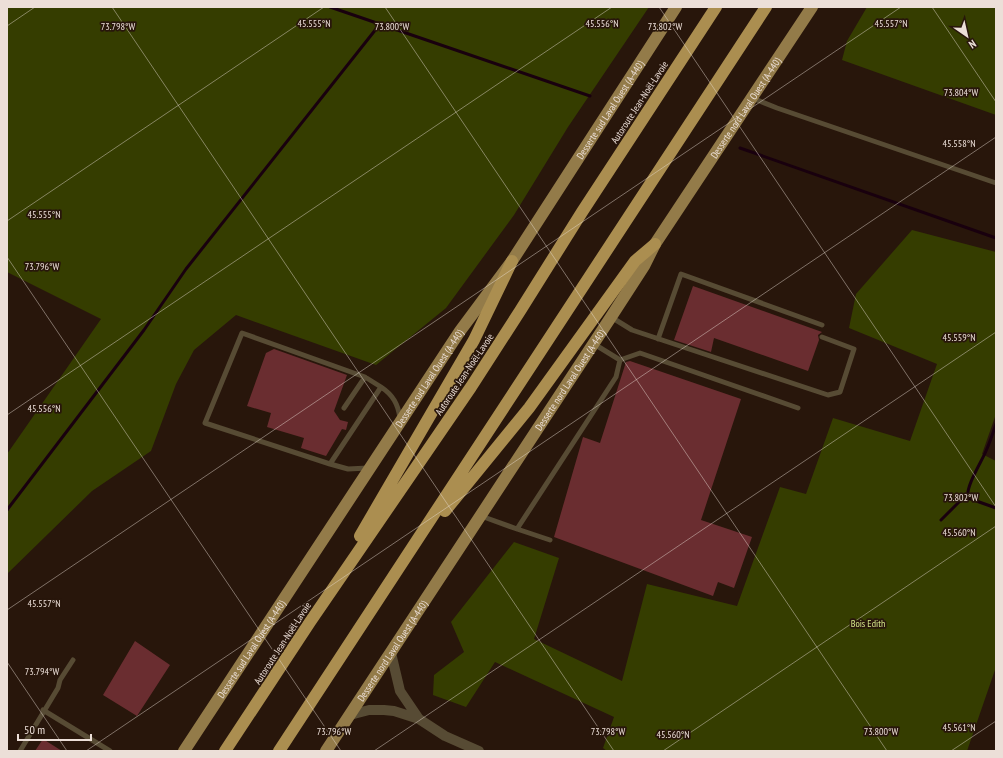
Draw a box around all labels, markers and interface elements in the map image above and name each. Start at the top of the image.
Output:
north arrow [947,16,987,56]
text: 45.555°N [297,17,331,30]
text: 45.556°N [585,17,619,30]
text: 45.557°N [874,17,908,30]
text: 73.798°W [101,20,135,33]
text: 73.800°W [375,20,409,33]
text: 73.802°W [648,20,682,33]
text: N [966,37,979,52]
street label: Desserte nord Laval Ouest (A-440) [708,55,784,161]
street label: Desserte sud Laval Ouest (A-440) [574,58,647,162]
street label: Autoroute Jean-Noël-Lavoie [608,59,671,146]
text: 73.804°W [944,86,978,99]
text: 45.558°N [942,137,976,150]
text: 45.555°N [27,208,61,221]
text: 73.796°W [25,260,59,273]
street label: Desserte sud Laval Ouest (A-440) [392,327,467,430]
street label: Desserte nord Laval Ouest (A-440) [532,327,608,433]
street label: Autoroute Jean-Noël-Lavoie [432,331,497,418]
text: 45.559°N [942,331,976,344]
text: 45.556°N [27,402,61,415]
text: 73.802°W [944,491,978,504]
text: 45.560°N [942,526,976,539]
text: 45.557°N [27,597,61,610]
street label: Desserte sud Laval Ouest (A-440) [215,597,289,701]
street label: Desserte nord Laval Ouest (A-440) [354,597,431,704]
street label: Autoroute Jean-Noël-Lavoie [251,600,314,687]
park label: Bois Edith [851,617,885,630]
text: 73.794°W [25,665,59,678]
scale bar [18,716,91,742]
text: 45.561°N [942,721,976,734]
text: 50 m [24,722,45,737]
text: 73.796°W [317,725,351,738]
text: 73.798°W [591,725,625,738]
text: 73.800°W [864,725,898,738]
text: 45.560°N [656,728,690,741]

